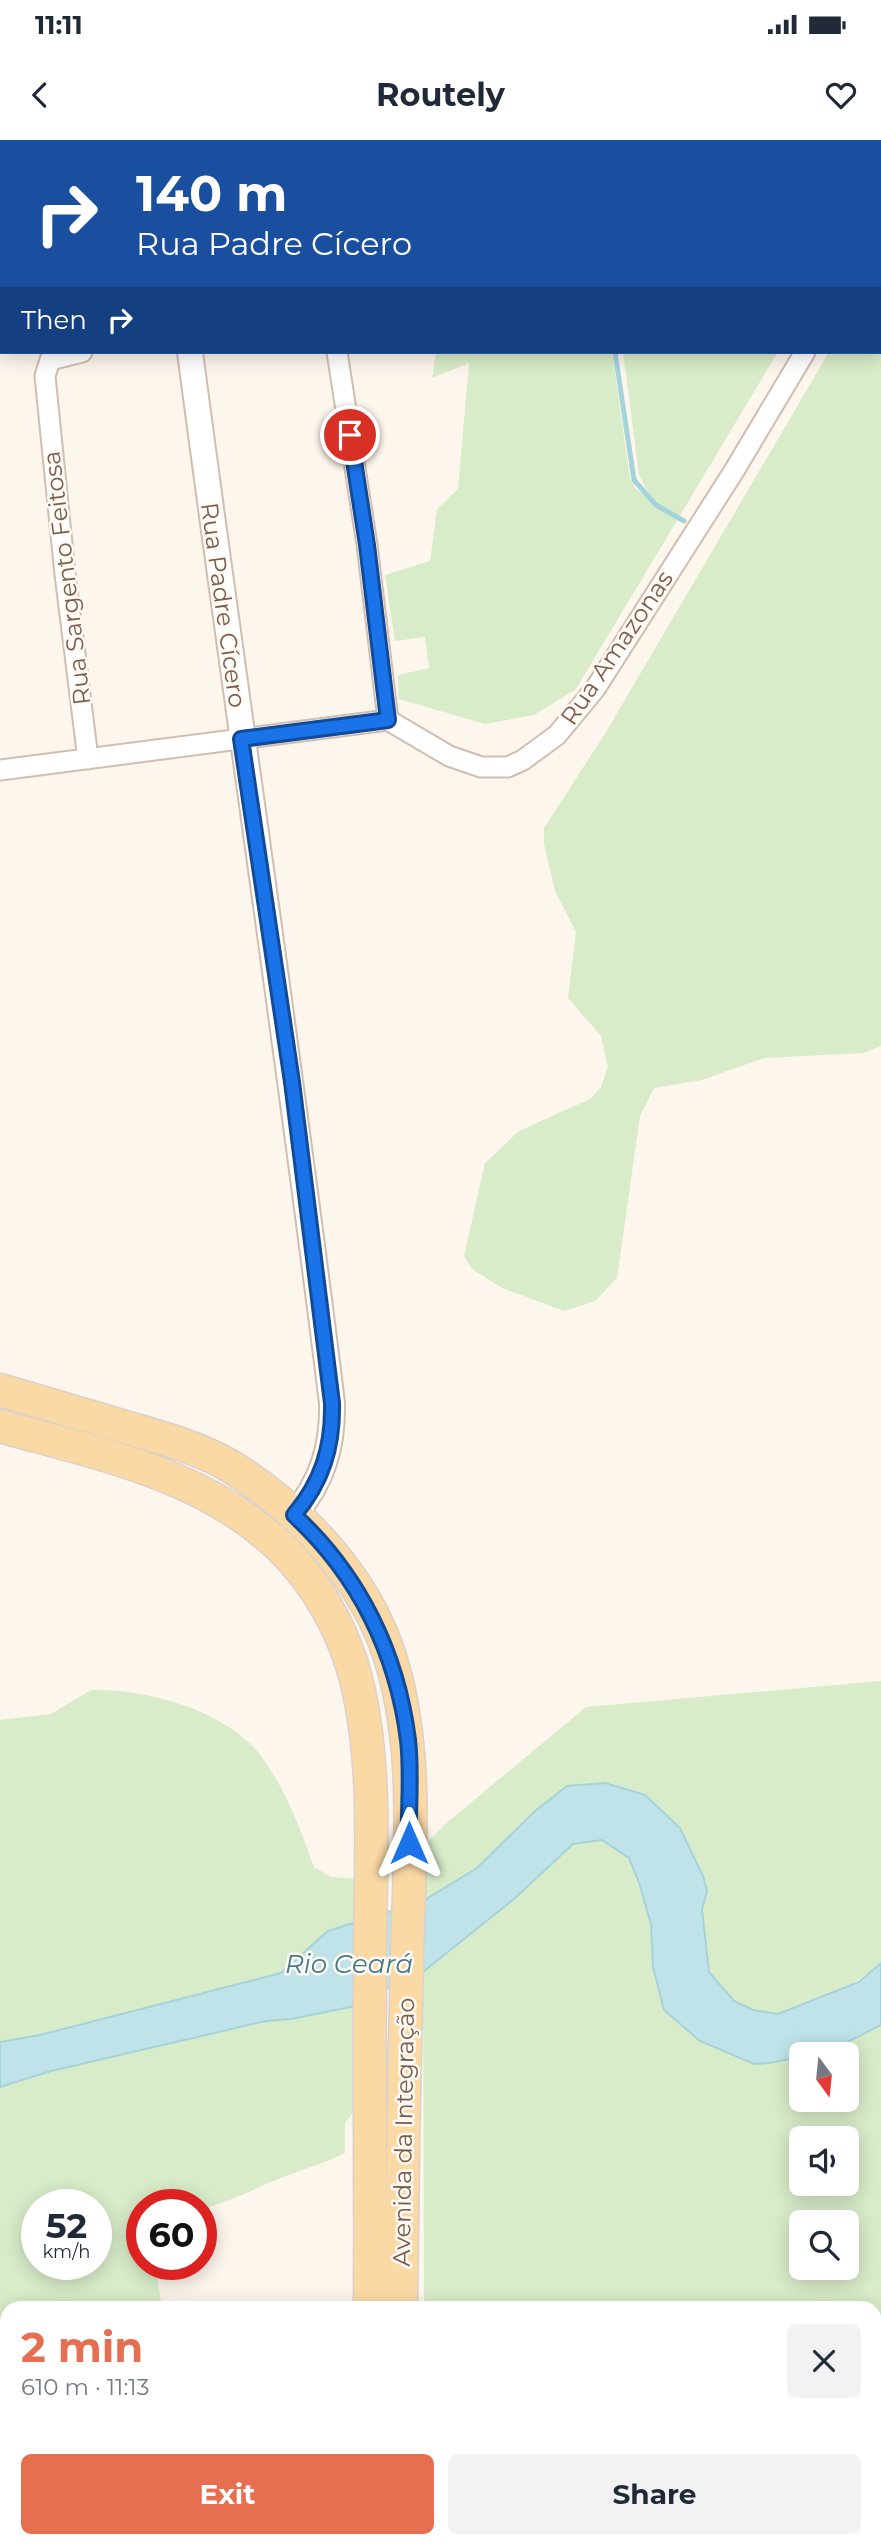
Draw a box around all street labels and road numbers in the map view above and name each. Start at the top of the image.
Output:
street label: Rua Sargento Feitosa [37,449,96,707]
street label: Rua Padre Cícero [195,500,252,709]
street label: Rua Amazonas [554,565,679,730]
street label: Avenida da Integração [387,1997,420,2267]

